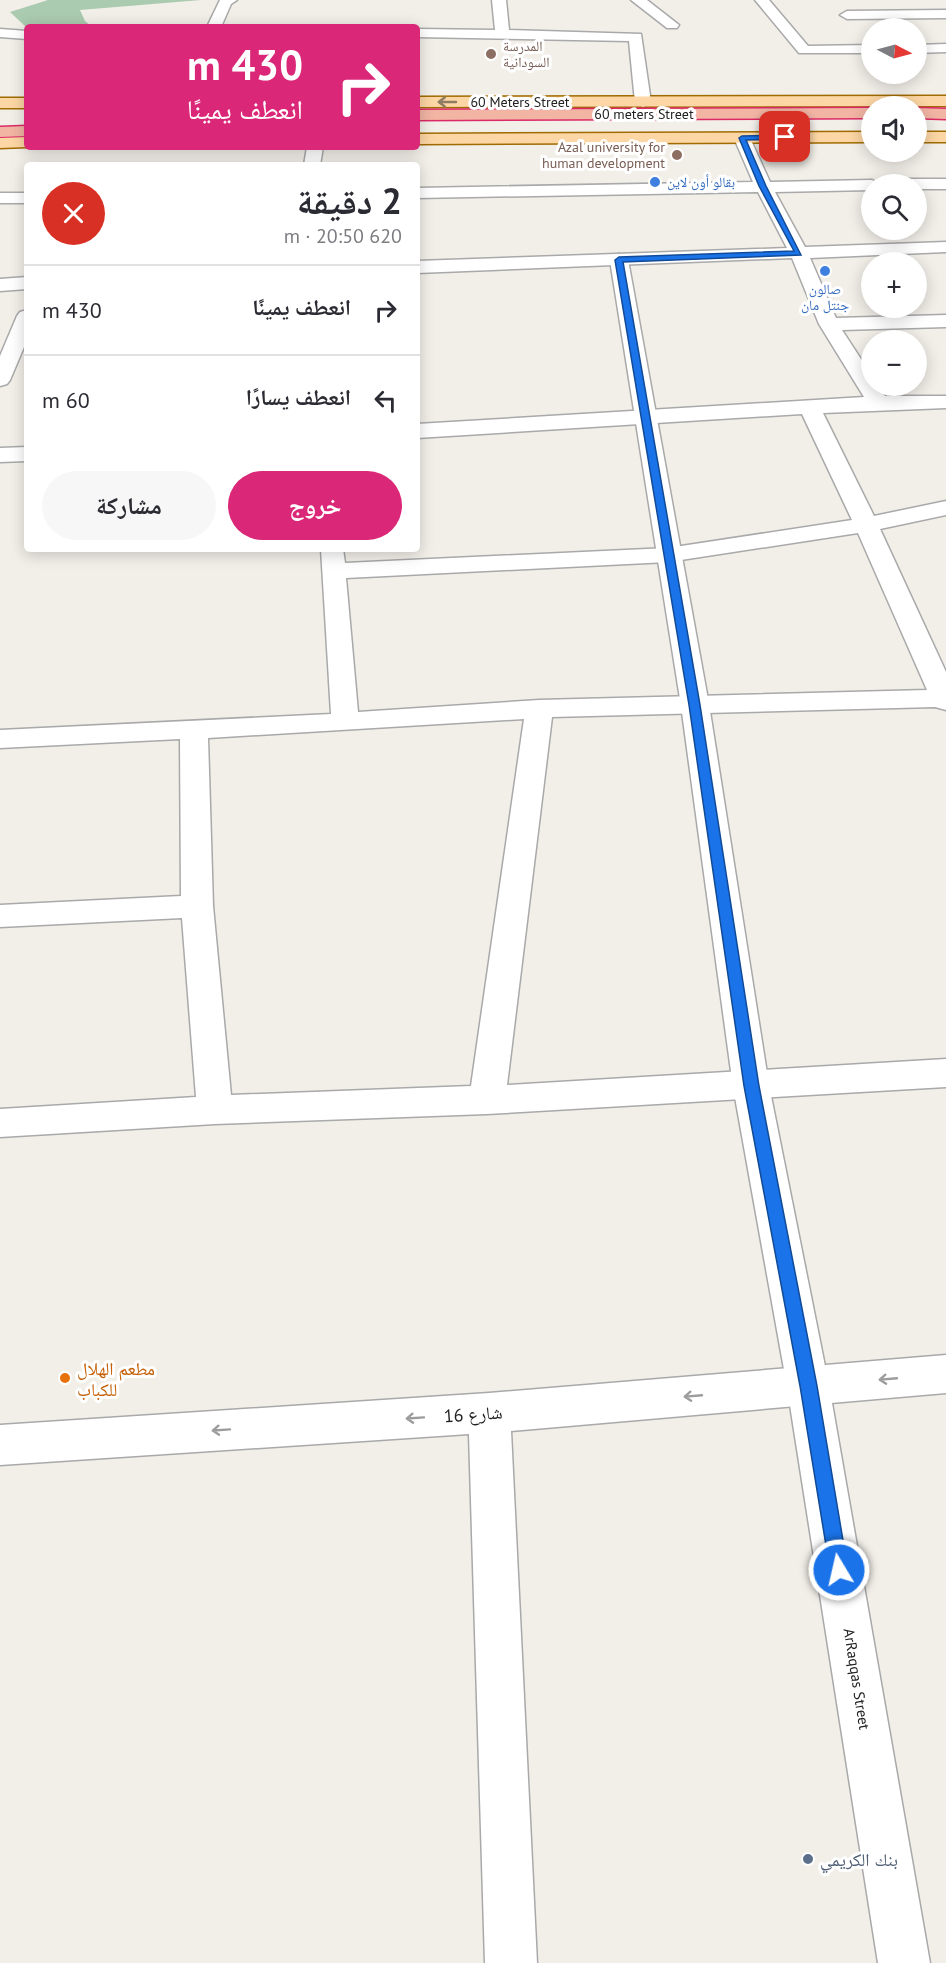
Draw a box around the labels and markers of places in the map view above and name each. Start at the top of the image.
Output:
place label: المدرسة السودانية [503,37,549,71]
marker: المدرسة السودانية [484,47,498,61]
pin [759,111,810,162]
place label: Azal university for human development [542,138,665,172]
marker: Azal university for human development [670,148,684,162]
place label: بقالو أون لاين [667,173,735,191]
marker: بقالو أون لاين [648,175,662,189]
marker: صالون جنتل مان [818,264,832,278]
place label: صالون جنتل مان [801,280,849,314]
place label: مطعم الهلال للكباب [77,1357,155,1401]
marker: مطعم الهلال للكباب [58,1371,72,1385]
place label: بنك الكريمي [820,1848,898,1874]
marker: بنك الكريمي [801,1852,815,1866]

